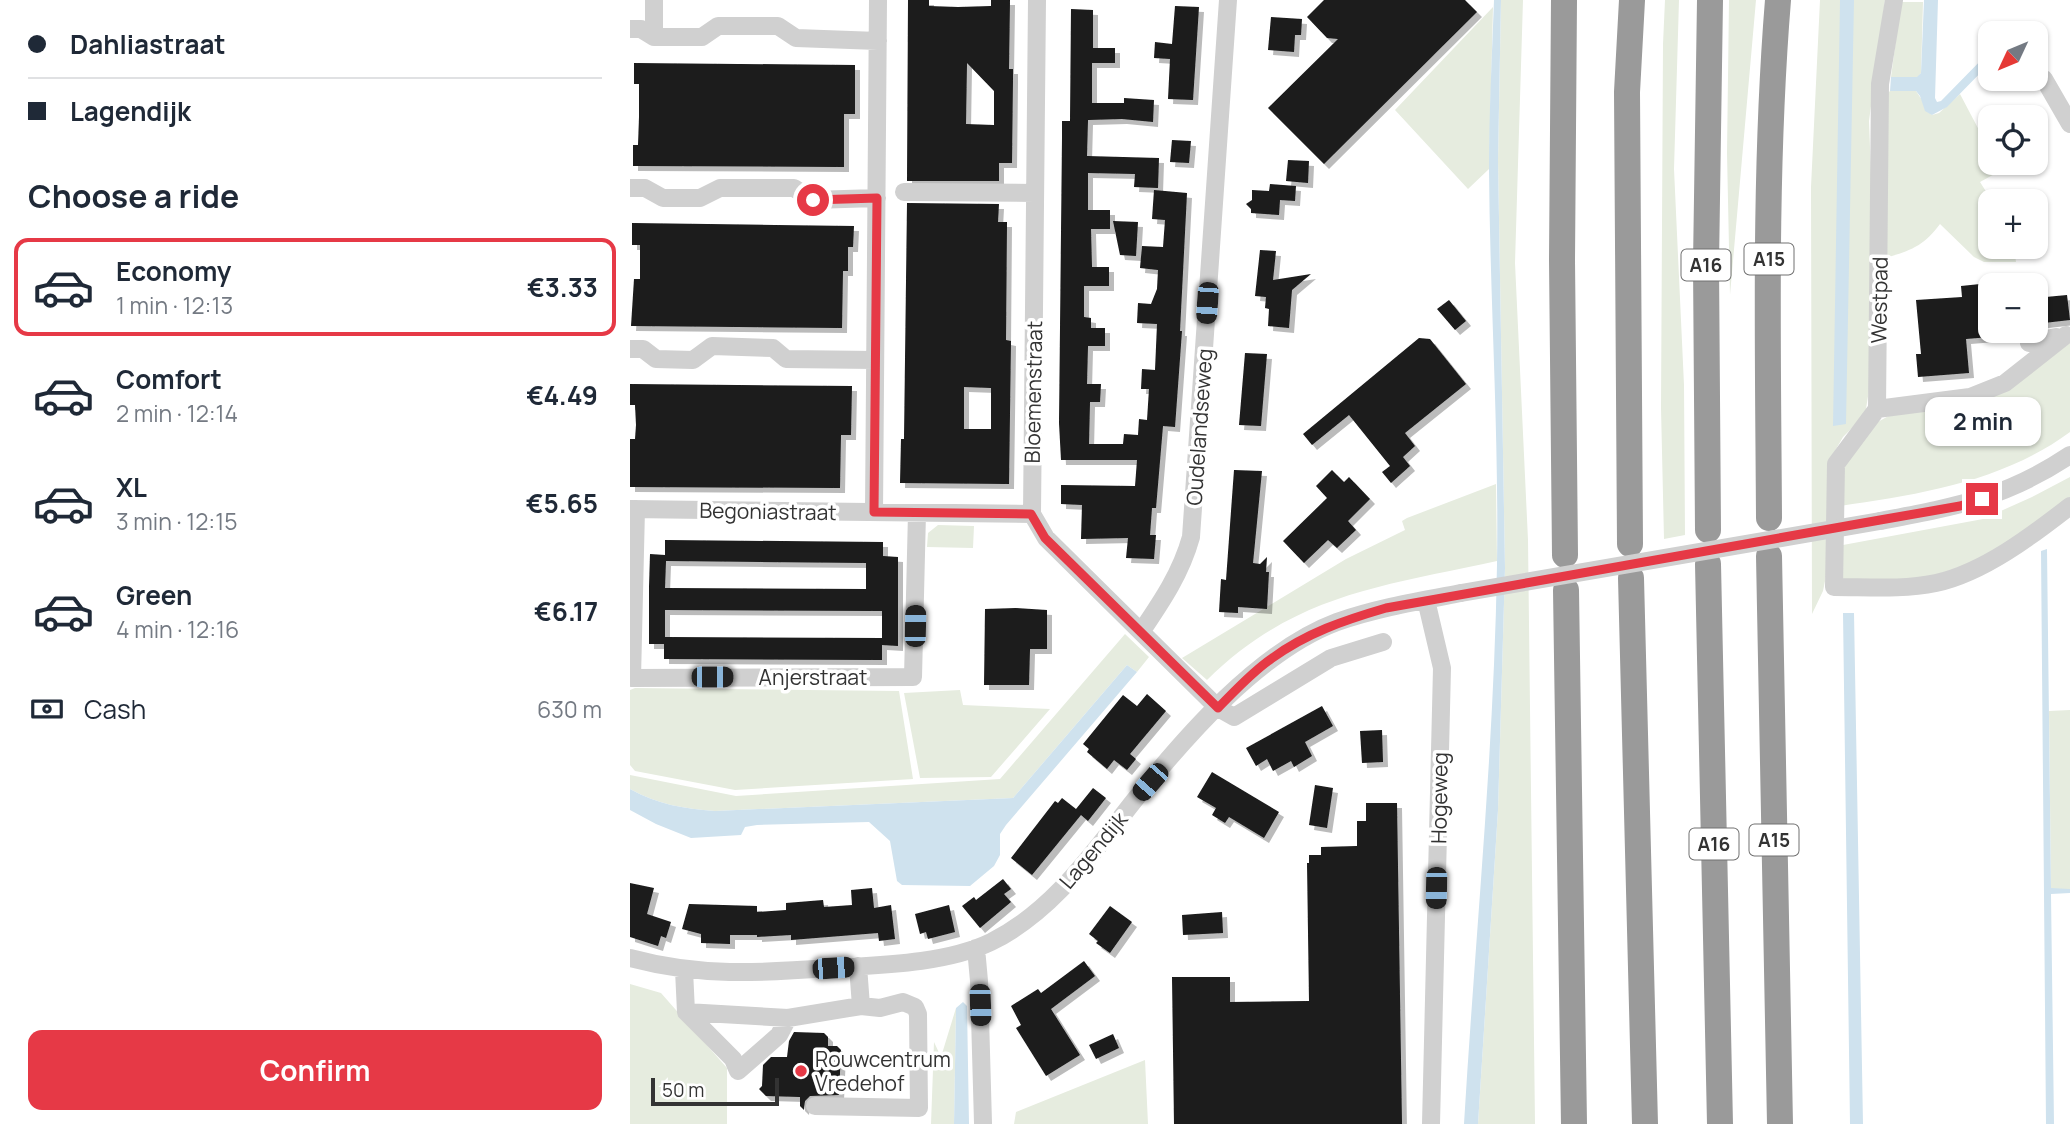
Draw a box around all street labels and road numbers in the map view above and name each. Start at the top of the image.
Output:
road number: A15 [1744,244,1794,274]
road number: A16 [1682,249,1730,280]
street label: Westpad [1864,256,1894,344]
street label: Bloemenstraat [1018,320,1048,464]
street label: Oudelandseweg [1180,348,1218,506]
street label: Begoniastraat [699,496,837,526]
street label: Anjerstraat [759,663,867,691]
street label: Hogeweg [1424,752,1454,844]
street label: Lagendijk [1053,805,1134,894]
road number: A15 [1750,824,1798,856]
road number: A16 [1690,828,1738,860]

